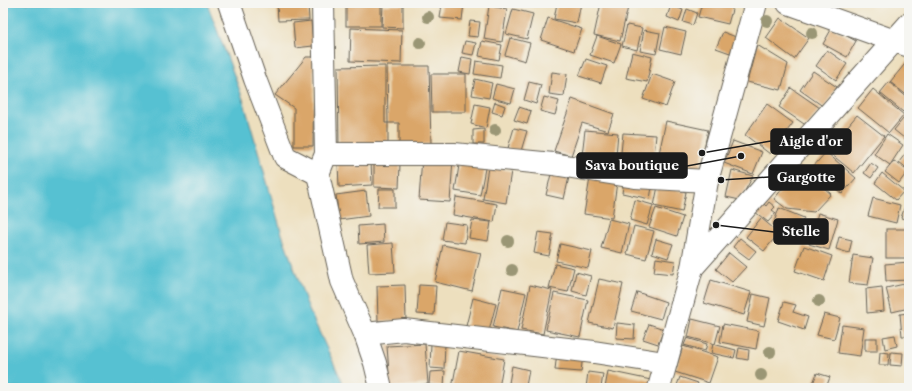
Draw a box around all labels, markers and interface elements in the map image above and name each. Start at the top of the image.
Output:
callout: Aigle d'or [771,129,851,154]
text: Aigle d'or [778,133,843,149]
callout: Sava boutique [577,153,687,178]
text: Sava boutique [585,157,679,173]
callout: Gargotte [769,165,844,190]
text: Gargotte [777,169,836,185]
callout: Stelle [774,219,828,244]
text: Stelle [782,223,820,239]

